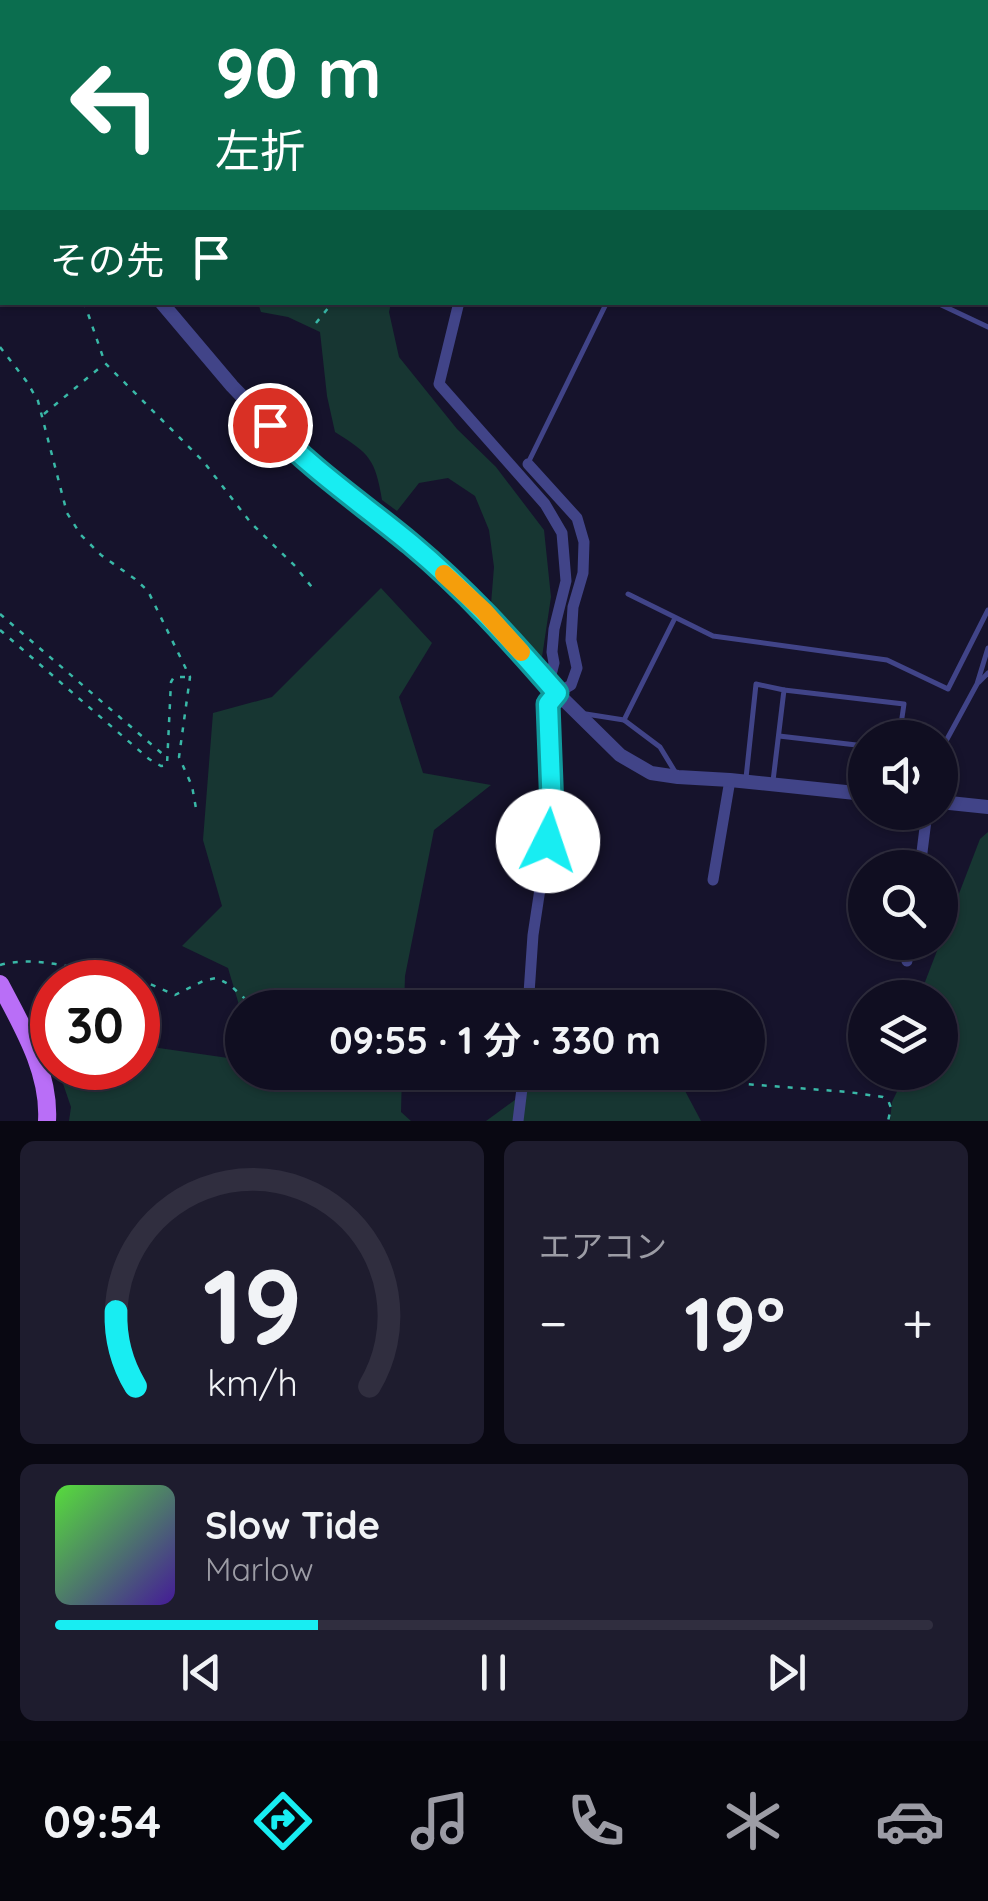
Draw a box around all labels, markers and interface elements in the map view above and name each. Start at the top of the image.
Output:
text: 90 m [215,28,382,116]
icon: left [50,40,180,170]
text: 左折 [215,122,305,178]
icon: arrive [184,230,239,285]
text: その先 [50,236,164,284]
pin [228,383,313,468]
icon: arrive [243,398,298,453]
map controls [848,720,958,1090]
button: sound [848,720,958,830]
position arrow [496,789,600,893]
button: search [848,850,958,960]
speed limit sign: 30 [30,960,160,1090]
button: layers [848,980,958,1090]
text: 09:55 · 1 分 · 330 m [329,1016,661,1064]
text: エアコン [539,1226,667,1266]
text: 19 [202,1240,302,1370]
text: 19° [684,1276,785,1370]
text: − [539,1288,568,1357]
text: + [902,1288,933,1357]
text: km/h [207,1360,297,1405]
text: Slow Tide [205,1501,380,1549]
text: Marlow [205,1549,314,1589]
icon: previous [174,1645,229,1700]
icon: pause [466,1645,521,1700]
icon: next [759,1645,814,1700]
icon: directions [248,1786,318,1856]
icon: music [405,1786,475,1856]
icon: phone [561,1786,631,1856]
icon: climate [718,1786,788,1856]
icon: car [875,1786,945,1856]
text: 09:54 [43,1793,161,1849]

